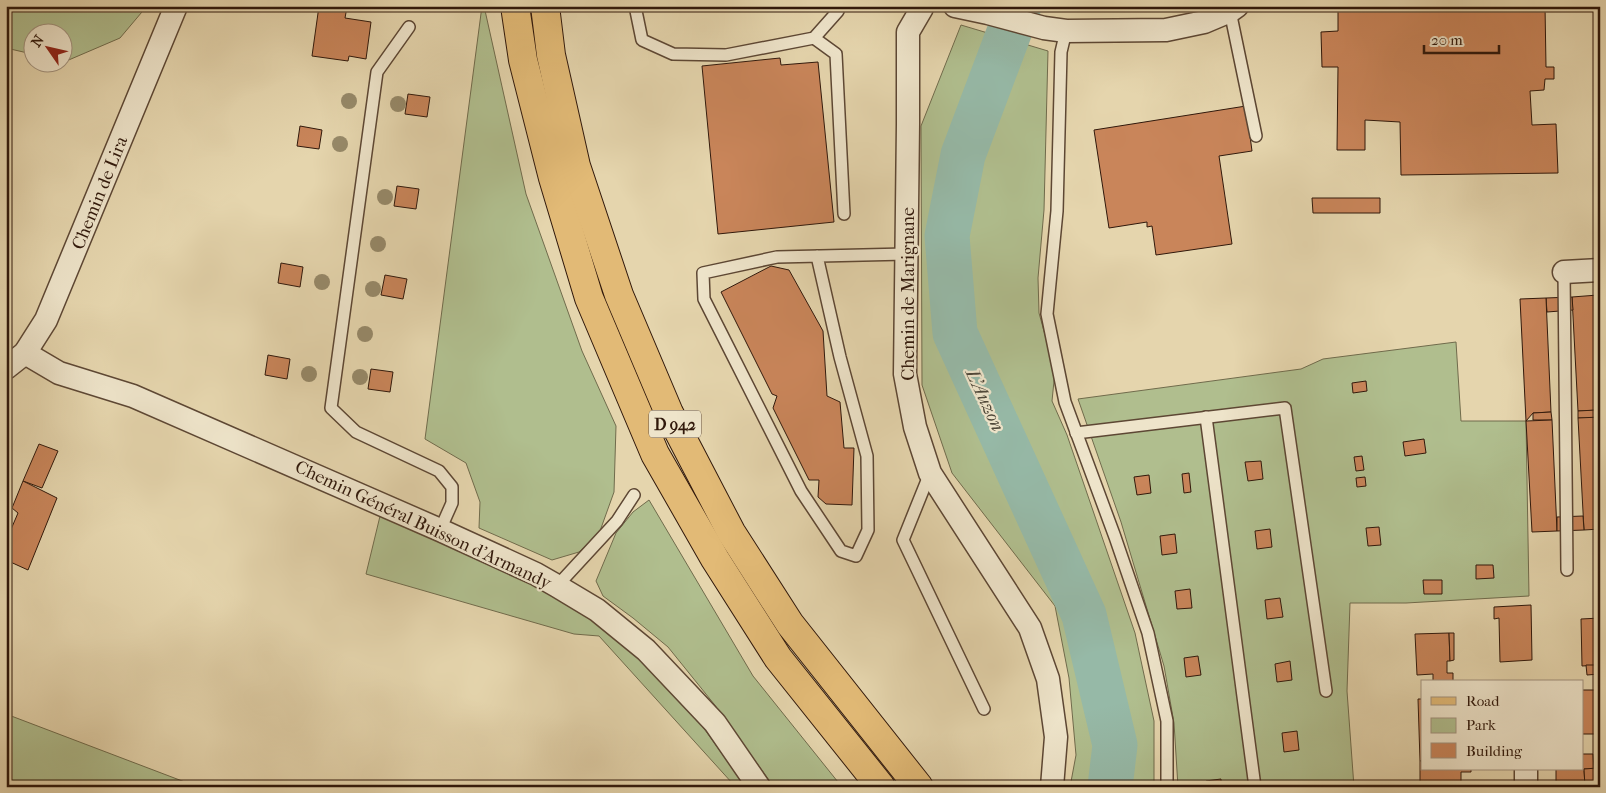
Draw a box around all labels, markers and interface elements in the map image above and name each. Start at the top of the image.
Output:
north arrow [22,22,72,72]
scale bar [1424,22,1498,54]
text: 20 m [1431,31,1463,49]
text: N [28,32,48,50]
street label: Chemin de Lira [68,133,133,253]
street label: Chemin de Marignane [898,207,919,381]
water label: L'Auzon [960,363,1009,435]
road number: D 942 [649,410,701,438]
street label: Chemin Général Buisson d'Armandy [292,456,556,594]
legend [1421,680,1584,770]
text: Road [1466,692,1500,710]
text: Park [1466,716,1496,734]
text: Building [1466,742,1523,760]

